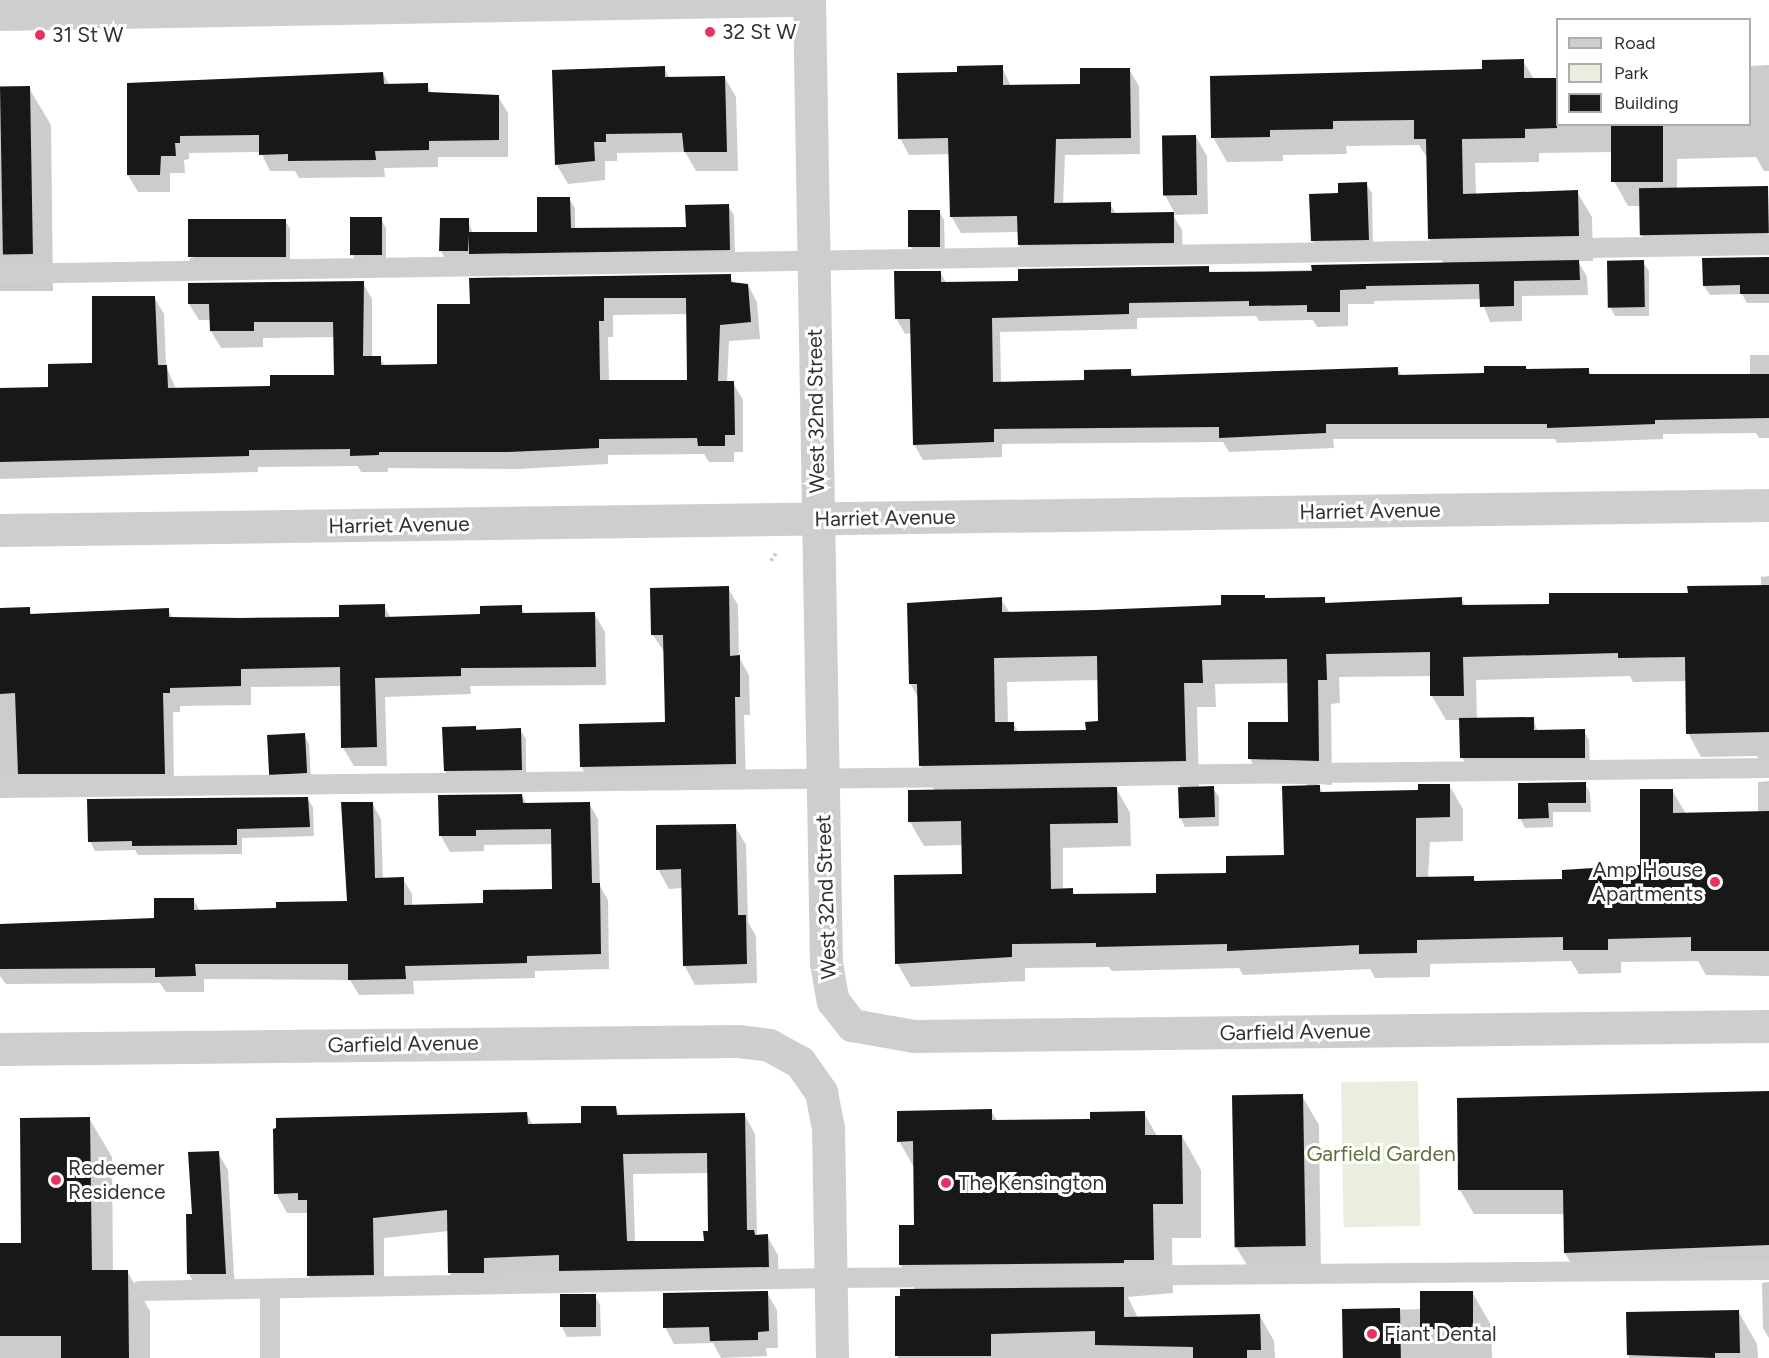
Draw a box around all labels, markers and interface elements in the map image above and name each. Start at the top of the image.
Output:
legend [1556,18,1751,126]
place label: 32 St W [722,19,797,45]
place label: 31 St W [52,22,123,48]
marker: 32 St W [703,25,717,39]
marker: 31 St W [33,28,47,42]
text: Road [1614,32,1655,54]
text: Park [1614,62,1648,84]
text: Building [1614,92,1679,114]
street label: West 32nd Street [802,328,830,494]
street label: Harriet Avenue [1299,497,1441,525]
street label: Harriet Avenue [814,504,956,532]
street label: Harriet Avenue [328,511,470,539]
street label: West 32nd Street [811,814,841,980]
place label: Amp House Apartments [1592,857,1703,907]
marker: Amp House Apartments [1708,875,1722,889]
street label: Garfield Avenue [1219,1018,1371,1046]
street label: Garfield Avenue [327,1030,479,1058]
park label: Garfield Garden [1306,1141,1456,1167]
place label: Redeemer Residence [68,1155,166,1205]
place label: The Kensington [958,1170,1104,1196]
marker: Redeemer Residence [49,1173,63,1187]
marker: The Kensington [939,1176,953,1190]
place label: Fiant Dental [1384,1321,1497,1347]
marker: Fiant Dental [1365,1327,1379,1341]

